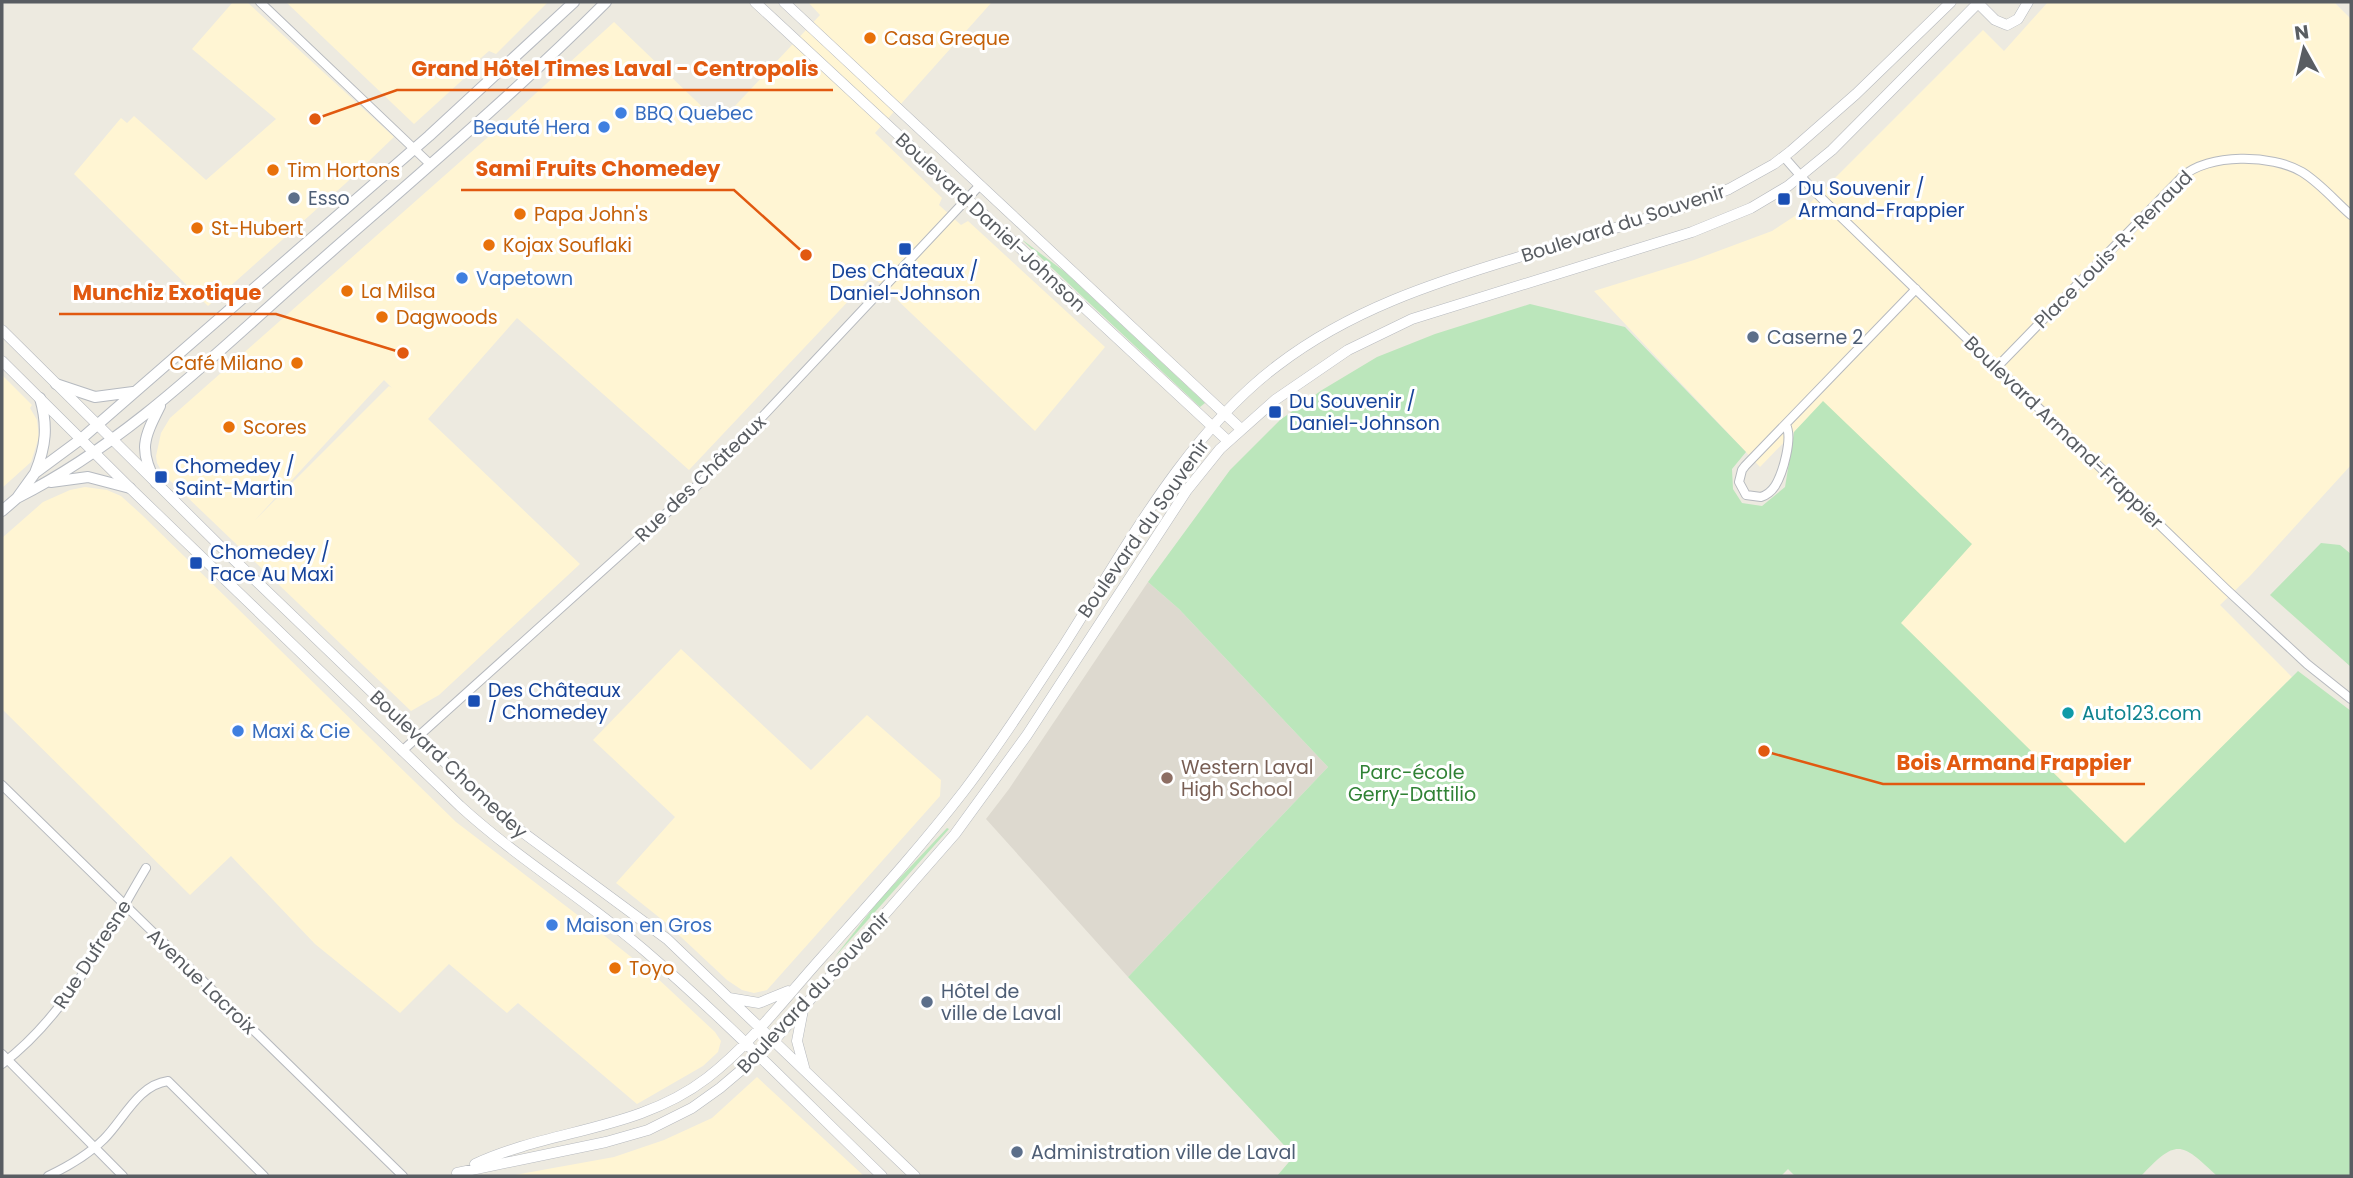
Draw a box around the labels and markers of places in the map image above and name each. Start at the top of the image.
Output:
place label: Casa Greque [884,25,1010,52]
marker: Casa Greque [862,30,878,46]
callout: Grand Hôtel Times Laval - Centropolis [397,48,833,90]
place label: BBQ Quebec [635,100,753,127]
marker: BBQ Quebec [613,105,629,121]
place label: Beauté Hera [473,114,590,141]
marker: Beauté Hera [596,119,612,135]
callout: Sami Fruits Chomedey [461,148,734,190]
place label: Tim Hortons [287,157,400,184]
marker: Tim Hortons [265,162,281,178]
place label: Du Souvenir / Armand-Frappier [1798,175,1965,224]
place label: Esso [308,185,350,212]
marker: Esso [286,190,302,206]
marker: Du Souvenir / Armand-Frappier [1776,191,1792,207]
place label: Papa John's [534,201,648,228]
marker: Papa John's [512,206,528,222]
place label: St-Hubert [211,215,304,242]
marker: St-Hubert [189,220,205,236]
place label: Kojax Souflaki [503,232,632,259]
marker: Kojax Souflaki [481,237,497,253]
marker: Des Châteaux / Daniel-Johnson [897,241,913,257]
place label: Des Châteaux / Daniel-Johnson [830,258,980,307]
place label: Vapetown [476,265,573,292]
marker: Vapetown [454,270,470,286]
callout: Munchiz Exotique [59,272,276,314]
place label: La Milsa [361,278,436,305]
marker: La Milsa [339,283,355,299]
place label: Dagwoods [396,304,498,331]
marker: Dagwoods [374,309,390,325]
place label: Caserne 2 [1767,324,1863,351]
marker: Caserne 2 [1745,329,1761,345]
place label: Café Milano [170,350,283,377]
marker: Café Milano [289,355,305,371]
place label: Du Souvenir / Daniel-Johnson [1289,388,1440,437]
marker: Du Souvenir / Daniel-Johnson [1267,404,1283,420]
place label: Scores [243,414,307,441]
marker: Scores [221,419,237,435]
place label: Chomedey / Saint-Martin [175,453,295,502]
marker: Chomedey / Saint-Martin [153,469,169,485]
place label: Chomedey / Face Au Maxi [210,539,334,588]
marker: Chomedey / Face Au Maxi [188,555,204,571]
place label: Des Châteaux / Chomedey [488,677,621,726]
marker: Des Châteaux / Chomedey [466,693,482,709]
place label: Auto123.com [2082,700,2202,727]
marker: Auto123.com [2060,705,2076,721]
place label: Maxi & Cie [252,718,350,745]
marker: Maxi & Cie [230,723,246,739]
callout: Bois Armand Frappier [1883,742,2145,784]
place label: Western Laval High School [1181,754,1314,803]
marker: Western Laval High School [1159,770,1175,786]
place label: Maison en Gros [566,912,712,939]
marker: Maison en Gros [544,917,560,933]
place label: Toyo [629,955,674,982]
marker: Toyo [607,960,623,976]
place label: Hôtel de ville de Laval [941,978,1061,1027]
marker: Hôtel de ville de Laval [919,994,935,1010]
place label: Administration ville de Laval [1031,1139,1296,1166]
marker: Administration ville de Laval [1009,1144,1025,1160]

